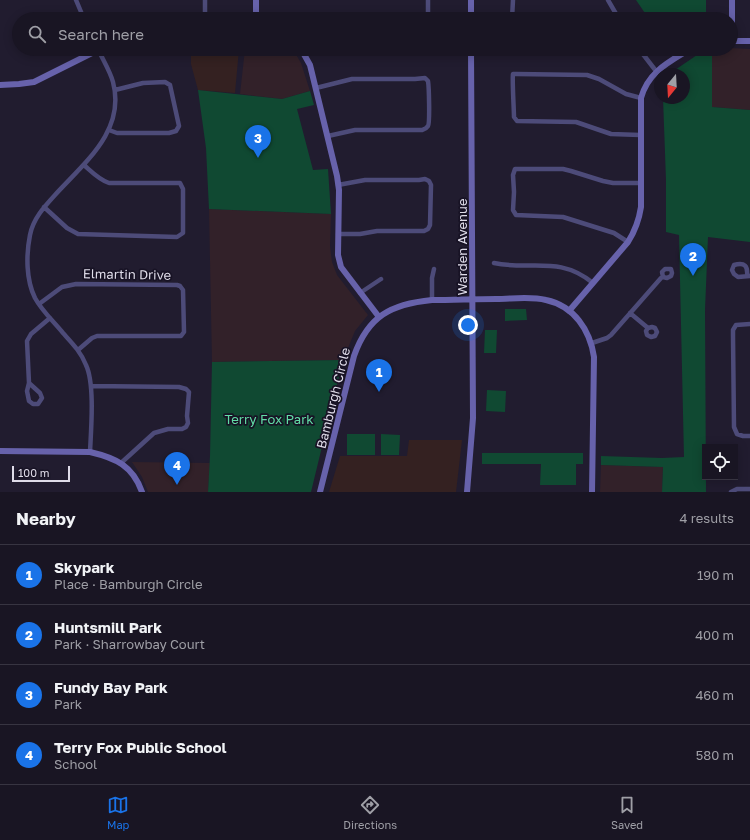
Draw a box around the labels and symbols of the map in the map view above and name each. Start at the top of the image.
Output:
north arrow [654,68,690,104]
pin: 3 [245,125,271,158]
street label: Warden Avenue [454,199,470,295]
pin: 2 [680,243,706,276]
street label: Elmartin Drive [83,265,171,283]
your location [458,315,478,335]
street label: Bamburgh Circle [313,346,353,450]
pin: 1 [366,359,392,392]
park label: Terry Fox Park [224,411,314,427]
pin: 4 [164,452,190,485]
scale bar [12,464,70,483]

